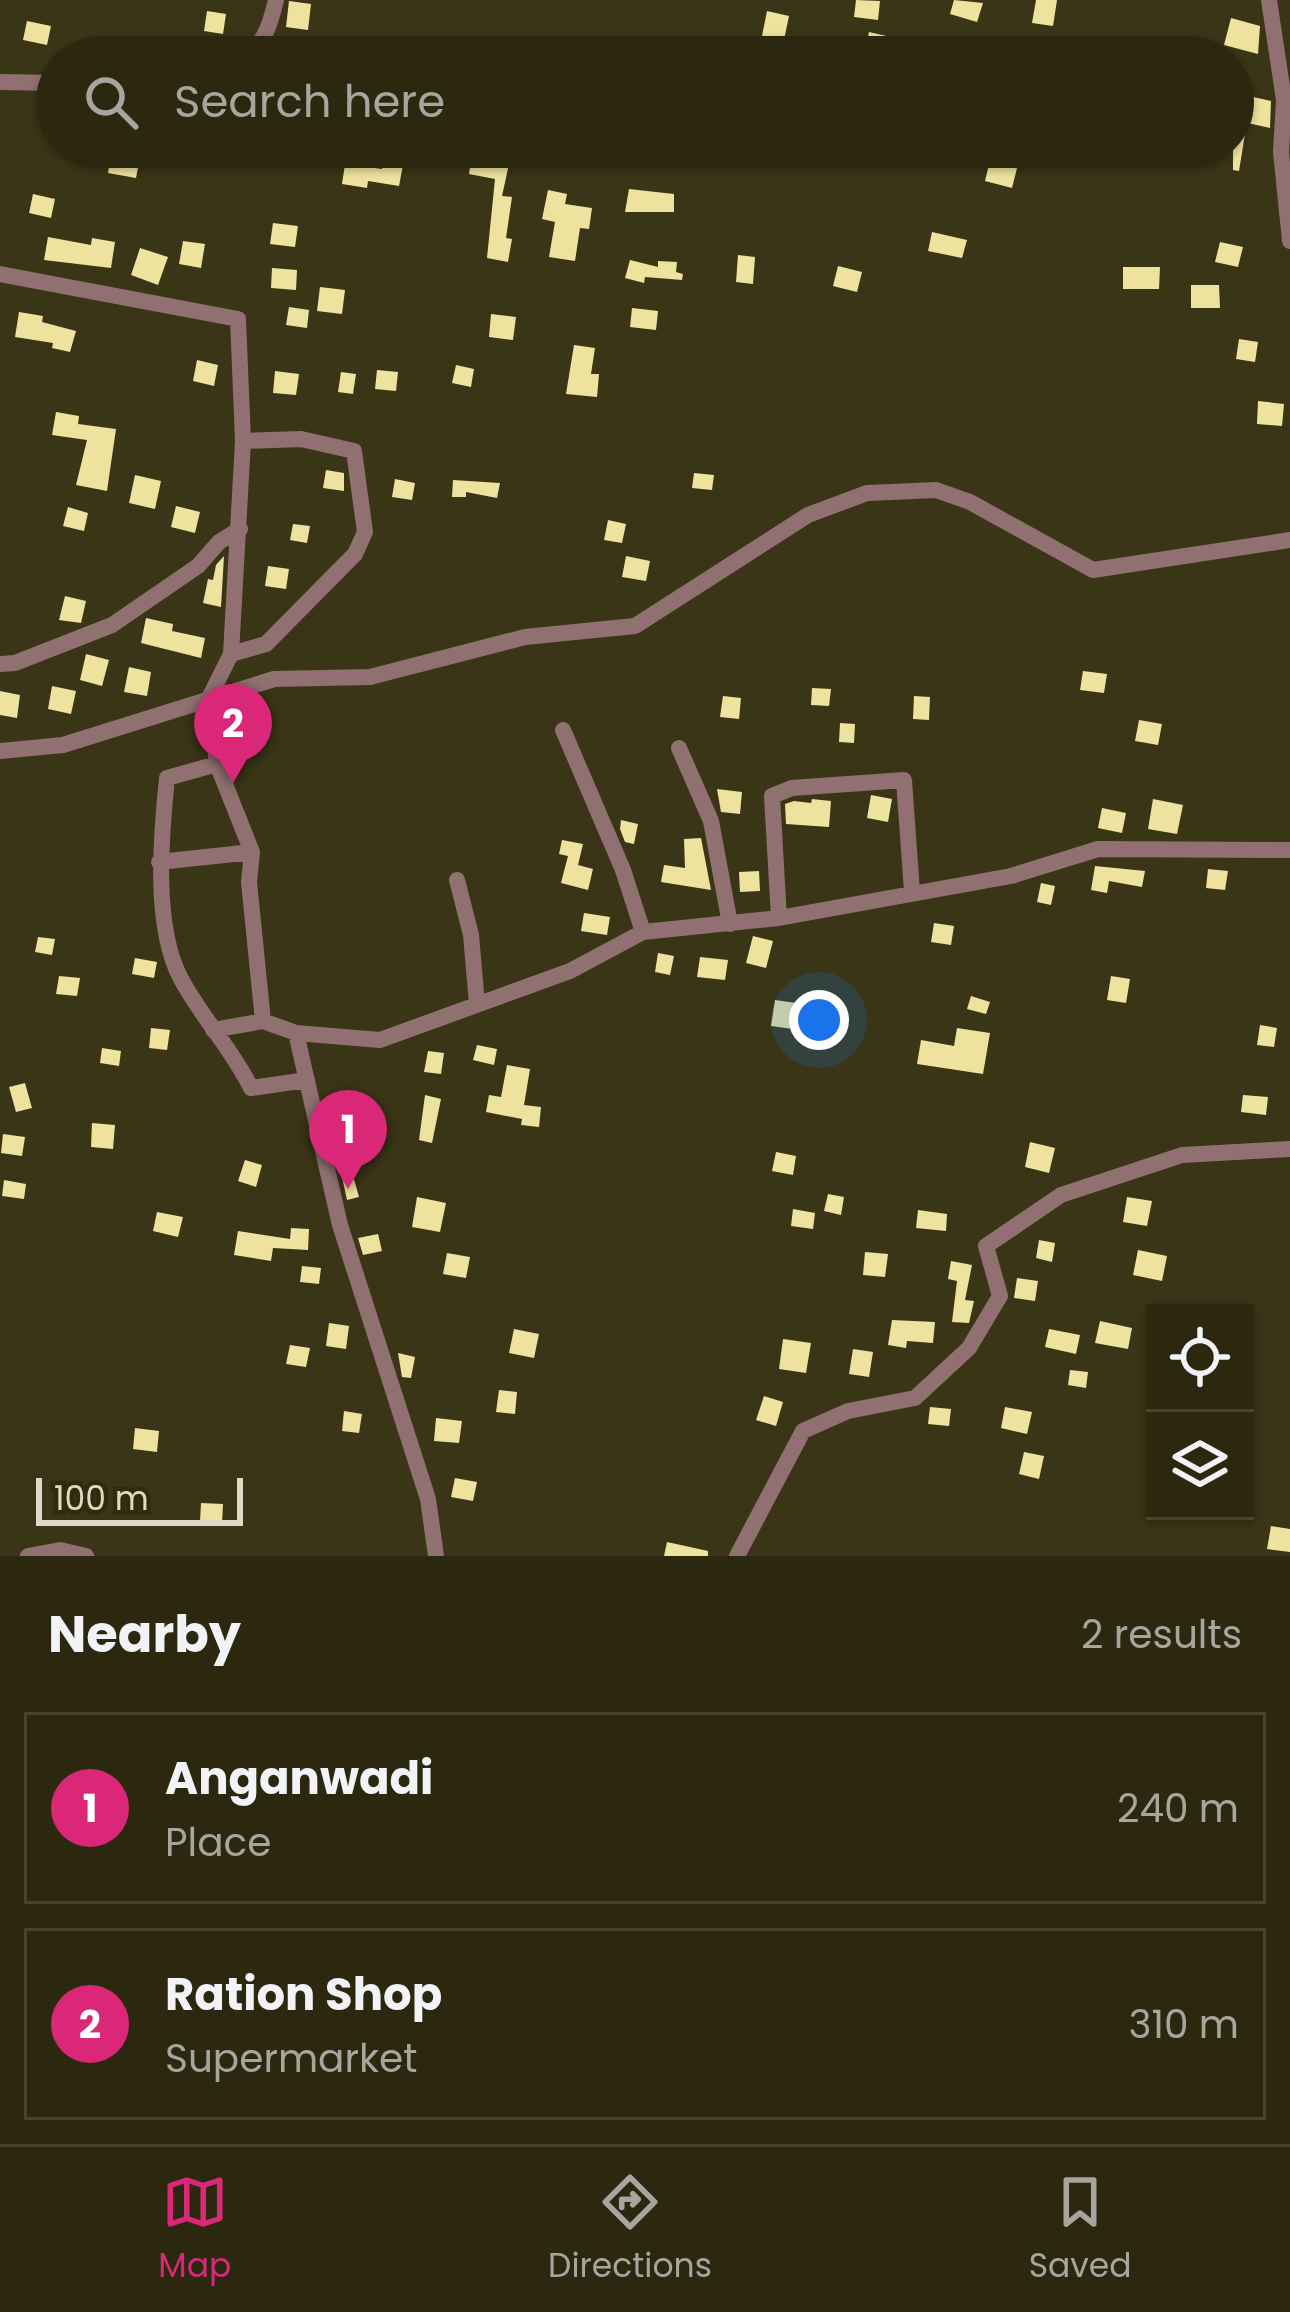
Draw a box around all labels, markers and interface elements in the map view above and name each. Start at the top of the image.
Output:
search box [36,36,1254,168]
icon: search [78,69,144,135]
text: Search here [174,70,445,133]
pin: 2 [194,684,272,783]
your location [789,990,849,1050]
pin: 1 [309,1090,387,1189]
map controls [1146,1304,1254,1520]
button: locate [1146,1304,1254,1412]
button: layers [1146,1412,1254,1520]
scale bar [36,1472,243,1525]
text: 100 m [54,1475,149,1522]
text: Nearby [48,1598,241,1670]
text: 2 results [1081,1607,1242,1662]
text: Anganwadi [165,1747,433,1810]
text: 1 [83,1781,97,1836]
text: 240 m [1117,1781,1239,1836]
text: Place [165,1815,271,1870]
text: Ration Shop [165,1963,442,2026]
text: 2 [79,1997,101,2052]
text: 310 m [1128,1997,1239,2052]
text: Supermarket [165,2031,418,2086]
tab: Map [158,2169,231,2291]
tab: Directions [548,2169,712,2291]
tab: Saved [1029,2169,1132,2291]

